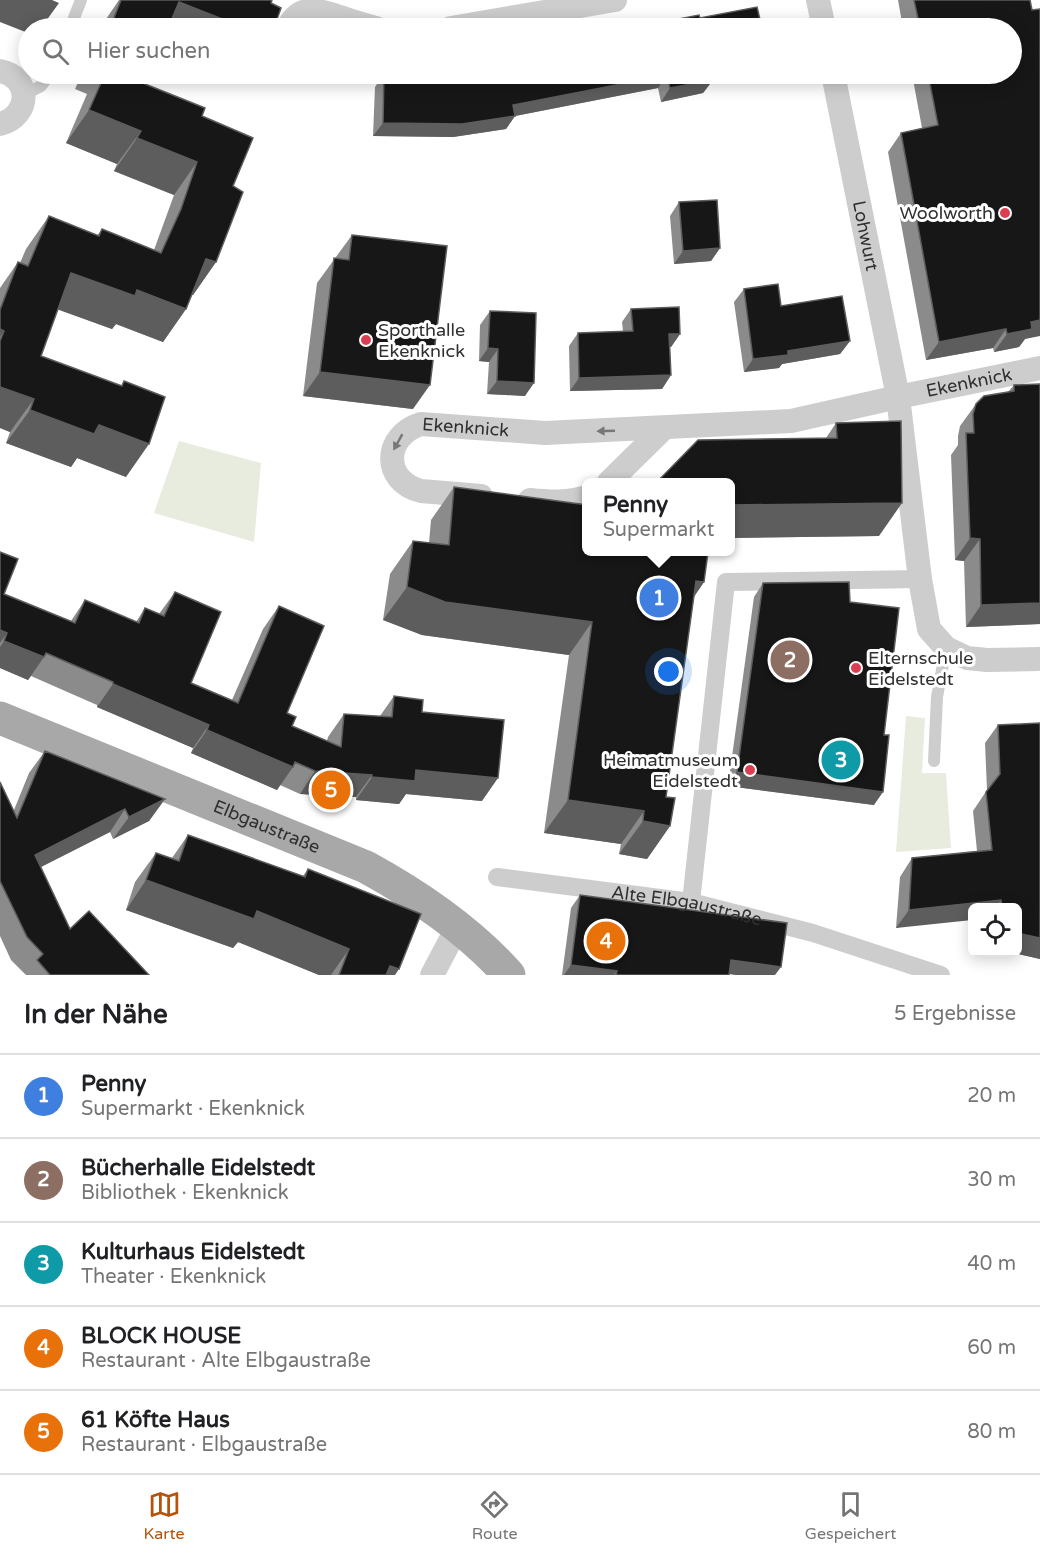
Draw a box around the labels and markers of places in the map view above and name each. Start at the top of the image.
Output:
place label: Woolworth [899,202,993,224]
marker: Woolworth [998,206,1012,220]
place label: Sporthalle Ekenknick [378,319,465,362]
marker: Sporthalle Ekenknick [359,333,373,347]
pin: 1 [640,576,678,620]
pin: 2 [770,638,810,682]
place label: Elternschule Eidelstedt [868,647,974,690]
marker: Elternschule Eidelstedt [849,661,863,675]
pin: 3 [822,738,860,783]
place label: Heimatmuseum Eidelstedt [603,749,738,792]
marker: Heimatmuseum Eidelstedt [743,763,757,777]
pin: 5 [312,768,350,812]
pin: 4 [586,918,626,964]

